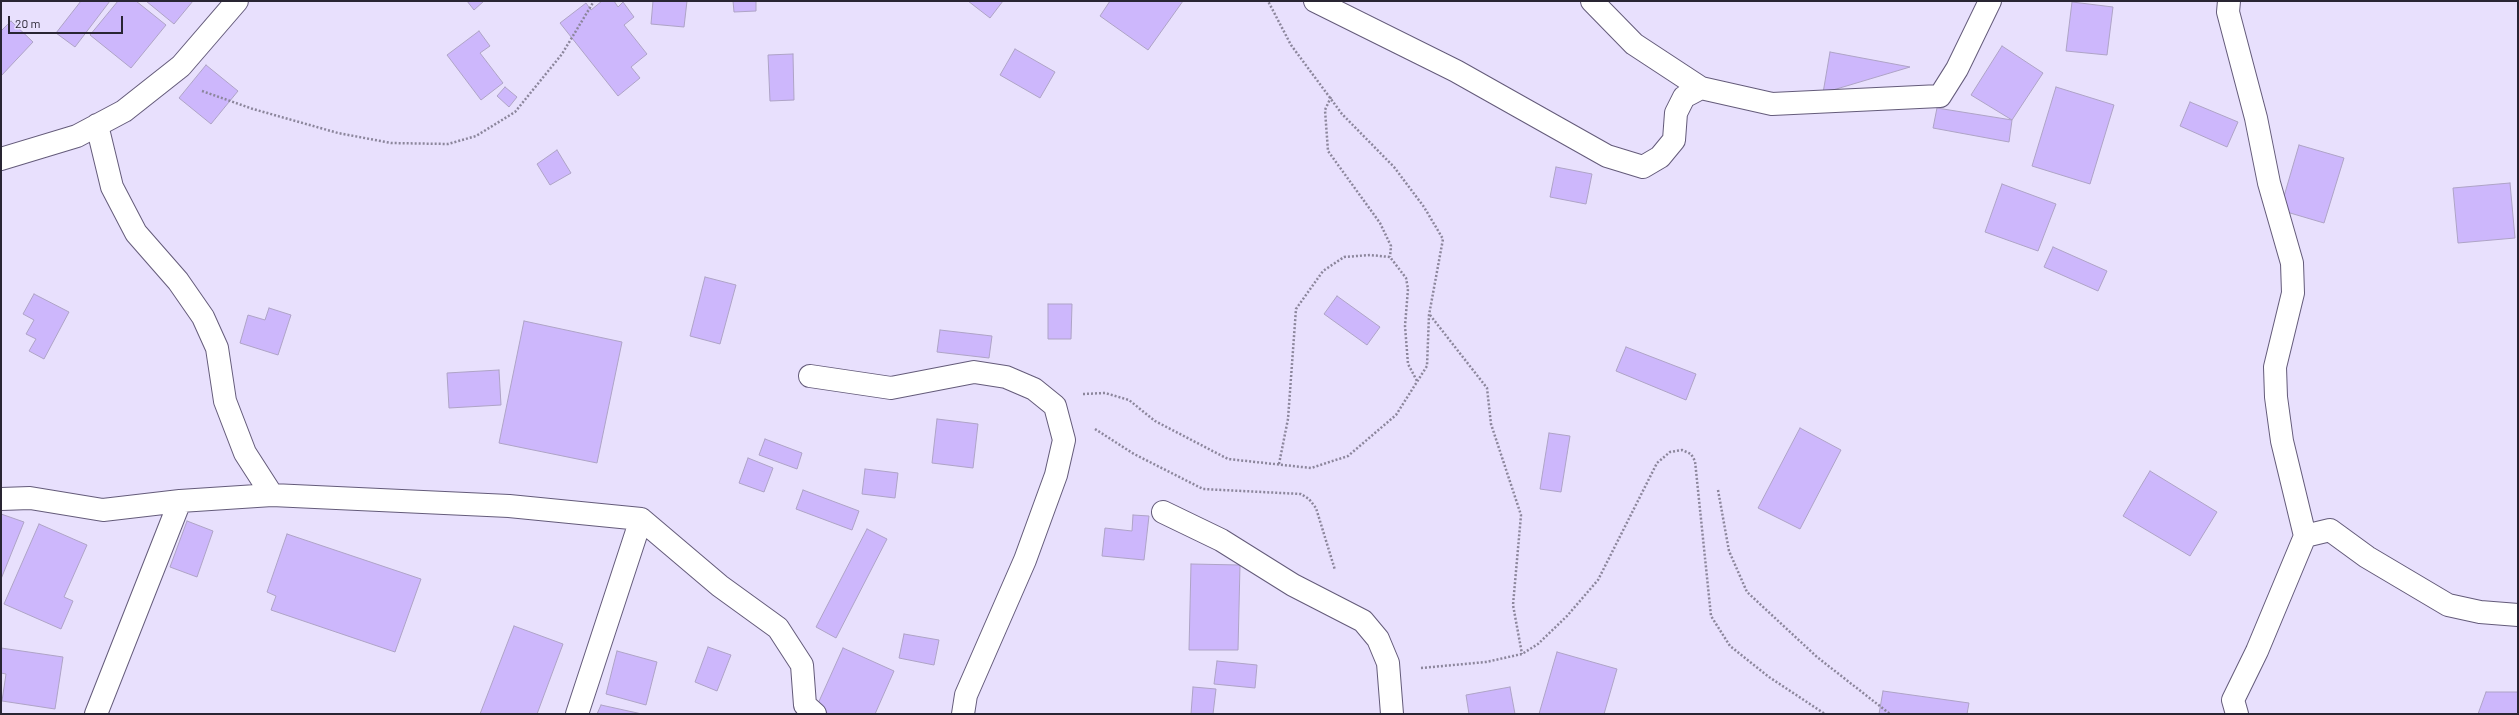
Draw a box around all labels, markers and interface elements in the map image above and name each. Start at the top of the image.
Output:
scale bar [10,8,125,34]
text: 20 m [15,16,41,30]

